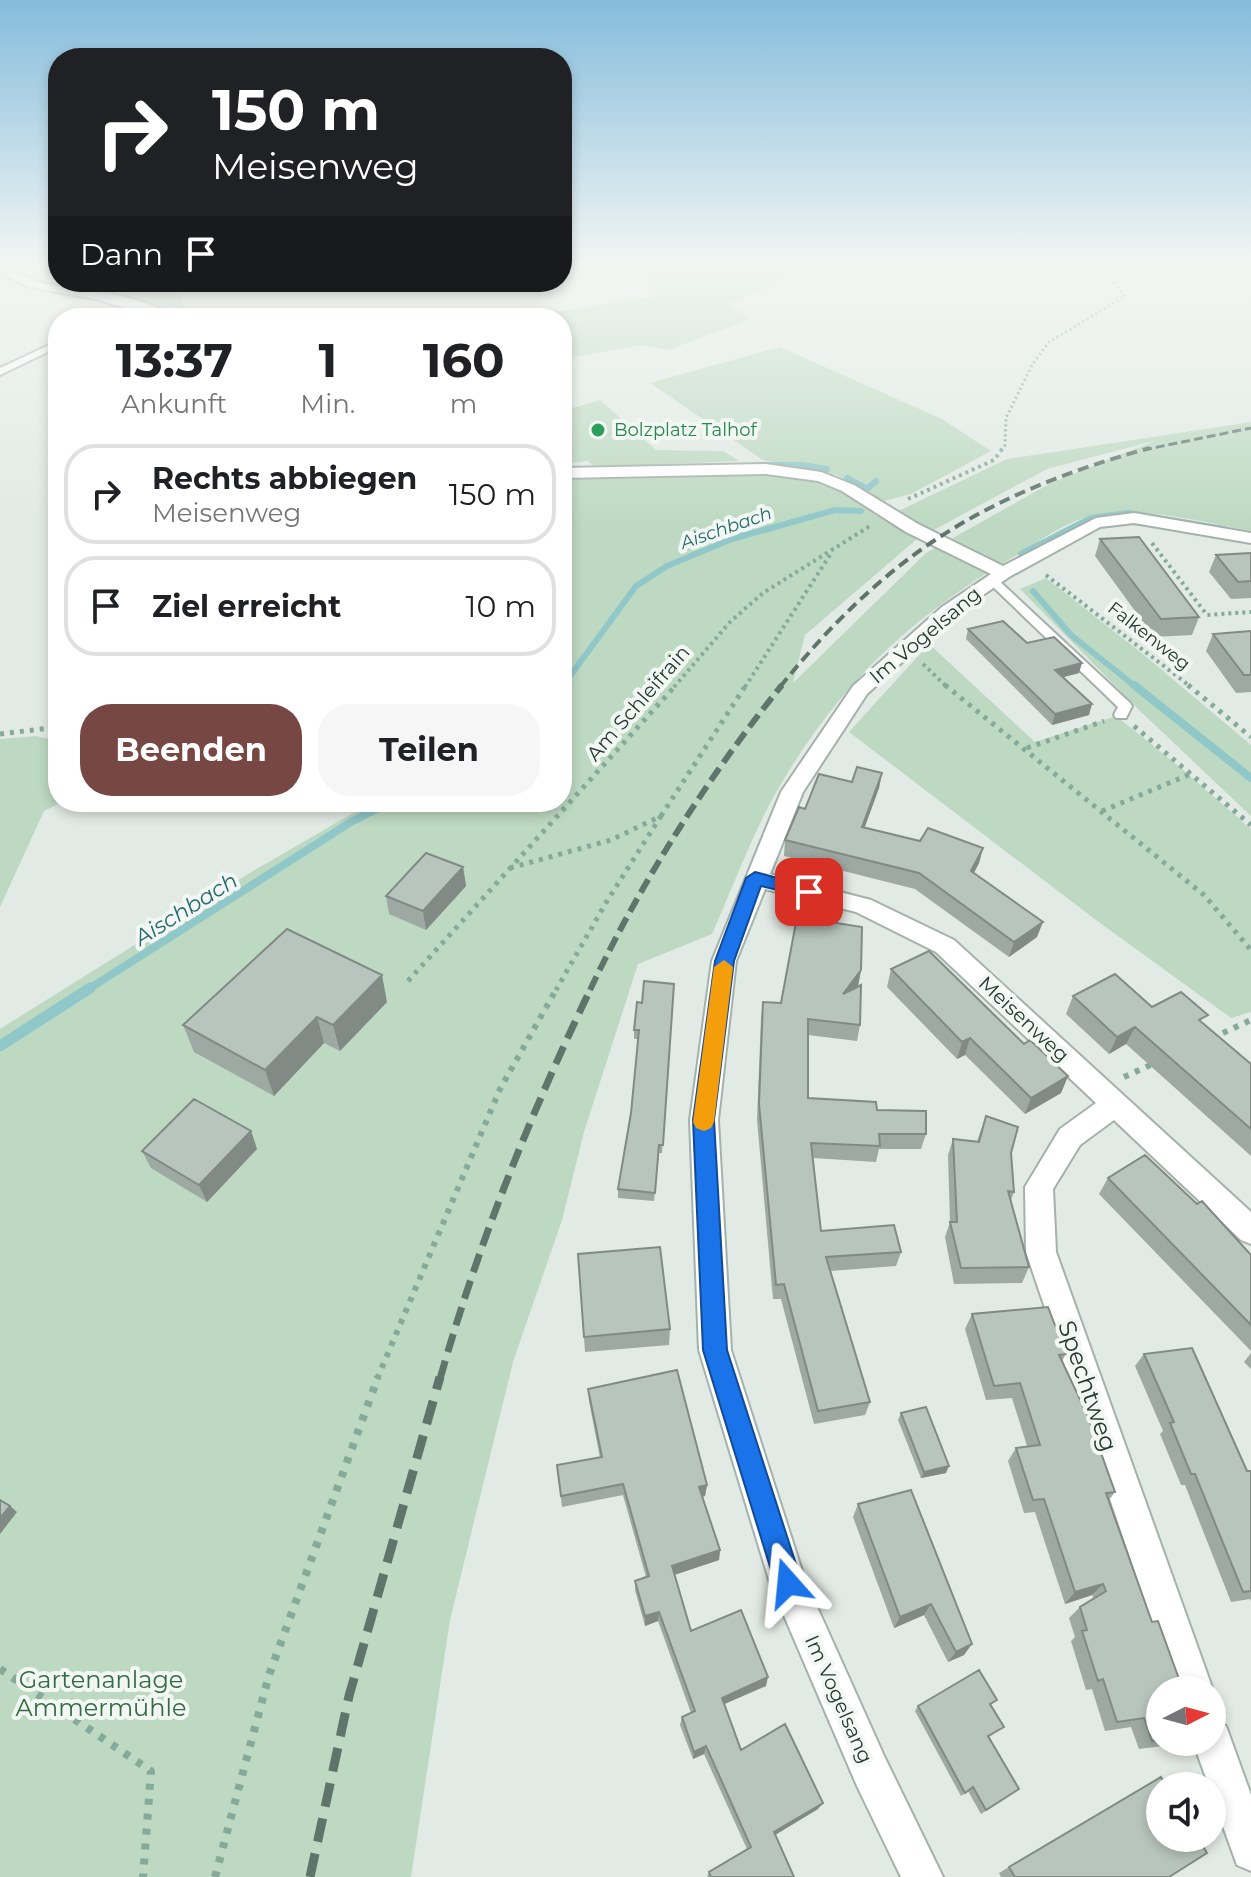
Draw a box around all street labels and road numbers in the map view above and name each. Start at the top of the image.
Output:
street label: Im Vogelsang [864,582,986,688]
street label: Falkenweg [1103,597,1195,675]
street label: Am Schleifrain [581,640,695,766]
street label: Meisenweg [974,971,1074,1067]
street label: Spechtweg [1052,1317,1124,1455]
street label: Im Vogelsang [800,1631,878,1767]

